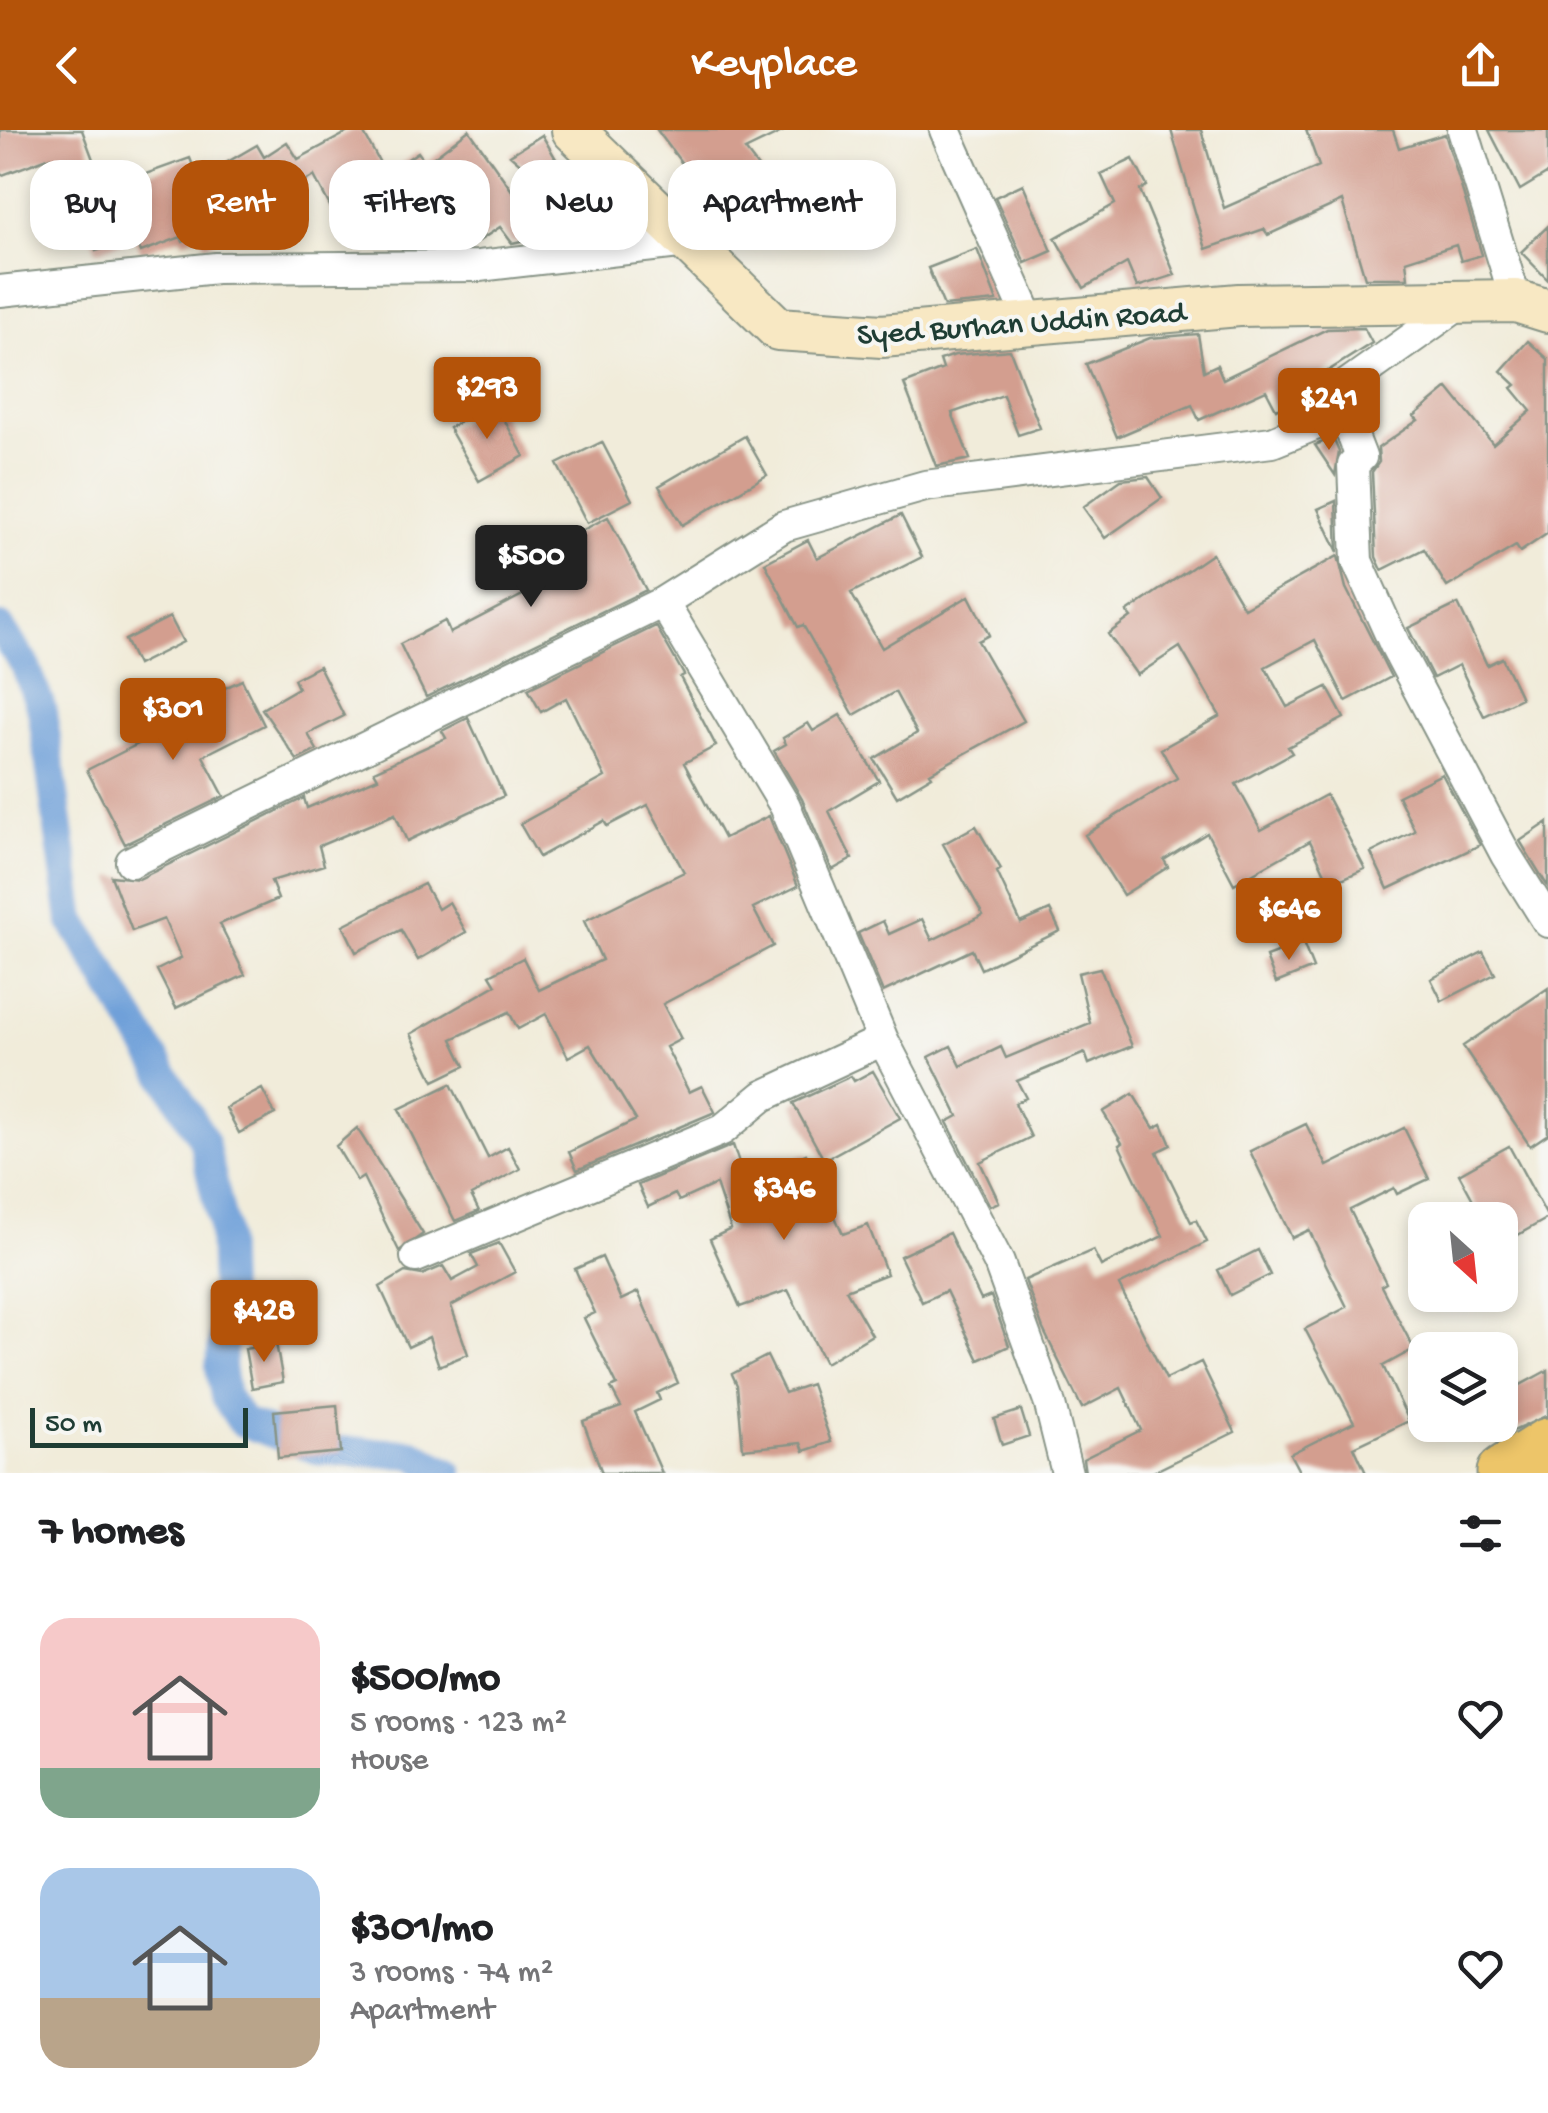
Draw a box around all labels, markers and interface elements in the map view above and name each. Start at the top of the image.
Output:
icon: back [40,38,95,93]
icon: share [1453,38,1508,93]
text: Keyplace [691,39,857,92]
chip: Buy [30,160,152,250]
chip: Rent [172,160,309,250]
chip: Filters [329,160,490,250]
chip: New [510,160,648,250]
chip: Apartment [668,160,896,250]
street label: Syed Burhan Uddin Road [856,295,1189,356]
pin: $293 [428,357,546,442]
pin: $241 [1270,368,1388,453]
text: $293 [456,370,518,408]
text: $241 [1300,381,1358,419]
pin: $500 [472,525,590,610]
text: $500 [497,538,565,576]
pin: $301 [114,678,232,763]
text: $301 [142,691,204,729]
pin: $646 [1230,878,1348,963]
text: $646 [1258,891,1320,929]
pin: $346 [725,1158,843,1243]
text: $346 [753,1171,815,1209]
north arrow [1408,1202,1518,1312]
map controls [1408,1202,1518,1442]
pin: $428 [205,1280,323,1365]
text: $428 [233,1293,295,1331]
button: layers [1408,1332,1518,1442]
scale bar [30,1403,248,1448]
text: 50 m [45,1409,102,1442]
icon: filters [1453,1506,1508,1561]
text: 7 homes [40,1509,183,1558]
text: $500/mo [350,1656,500,1705]
icon: home [120,1658,240,1778]
icon: heart [1453,1691,1508,1746]
text: 5 rooms · 123 m² [350,1705,567,1743]
text: House [350,1743,428,1781]
text: $301/mo [350,1906,493,1955]
icon: home [120,1908,240,2028]
icon: heart [1453,1941,1508,1996]
text: 3 rooms · 74 m² [350,1955,553,1993]
text: Apartment [350,1993,494,2031]

